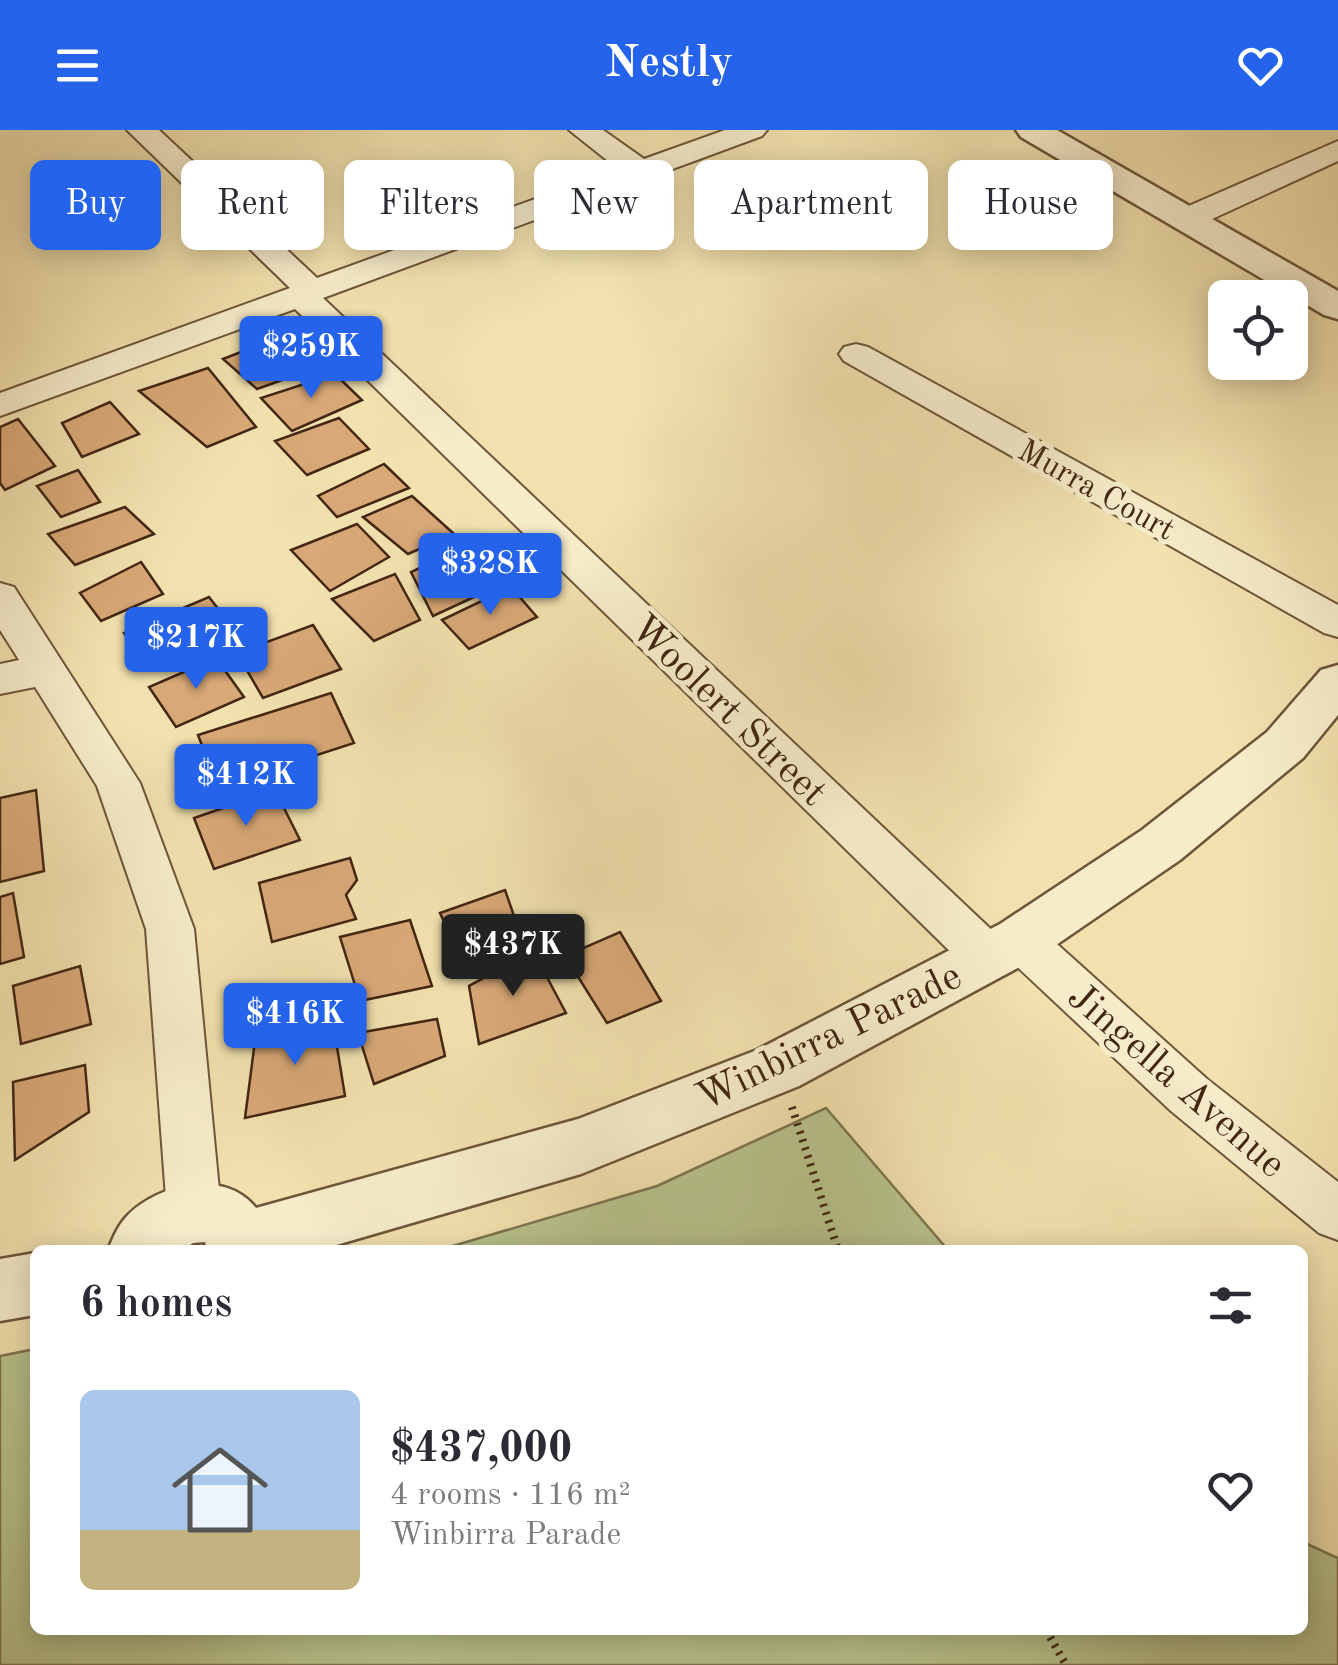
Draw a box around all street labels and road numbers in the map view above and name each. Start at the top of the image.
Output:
street label: Murra Court [1012,436,1179,548]
street label: Woolert Street [621,609,833,815]
street label: Winbirra Parade [691,957,968,1120]
street label: Jingella Avenue [1059,977,1292,1187]

